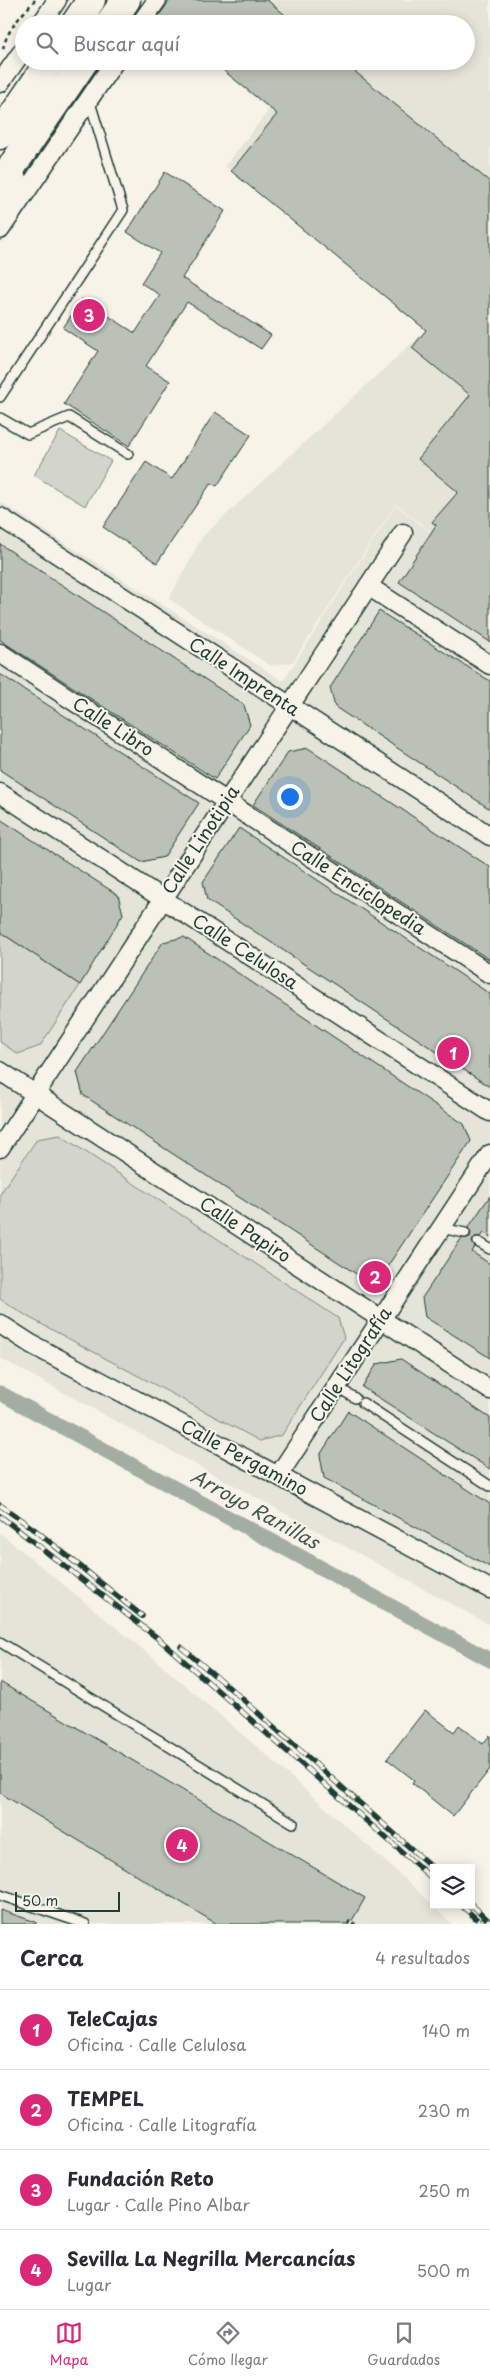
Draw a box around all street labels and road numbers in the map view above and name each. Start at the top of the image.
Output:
street label: Calle Imprenta [184,630,306,722]
street label: Calle Libro [68,689,160,762]
street label: Calle Linotipia [154,779,245,899]
street label: Calle Enciclopedia [286,833,432,941]
street label: Calle Celulosa [187,906,305,996]
street label: Calle Papiro [195,1189,297,1268]
street label: Calle Litografía [302,1300,398,1427]
street label: Calle Pergamino [176,1412,313,1502]

